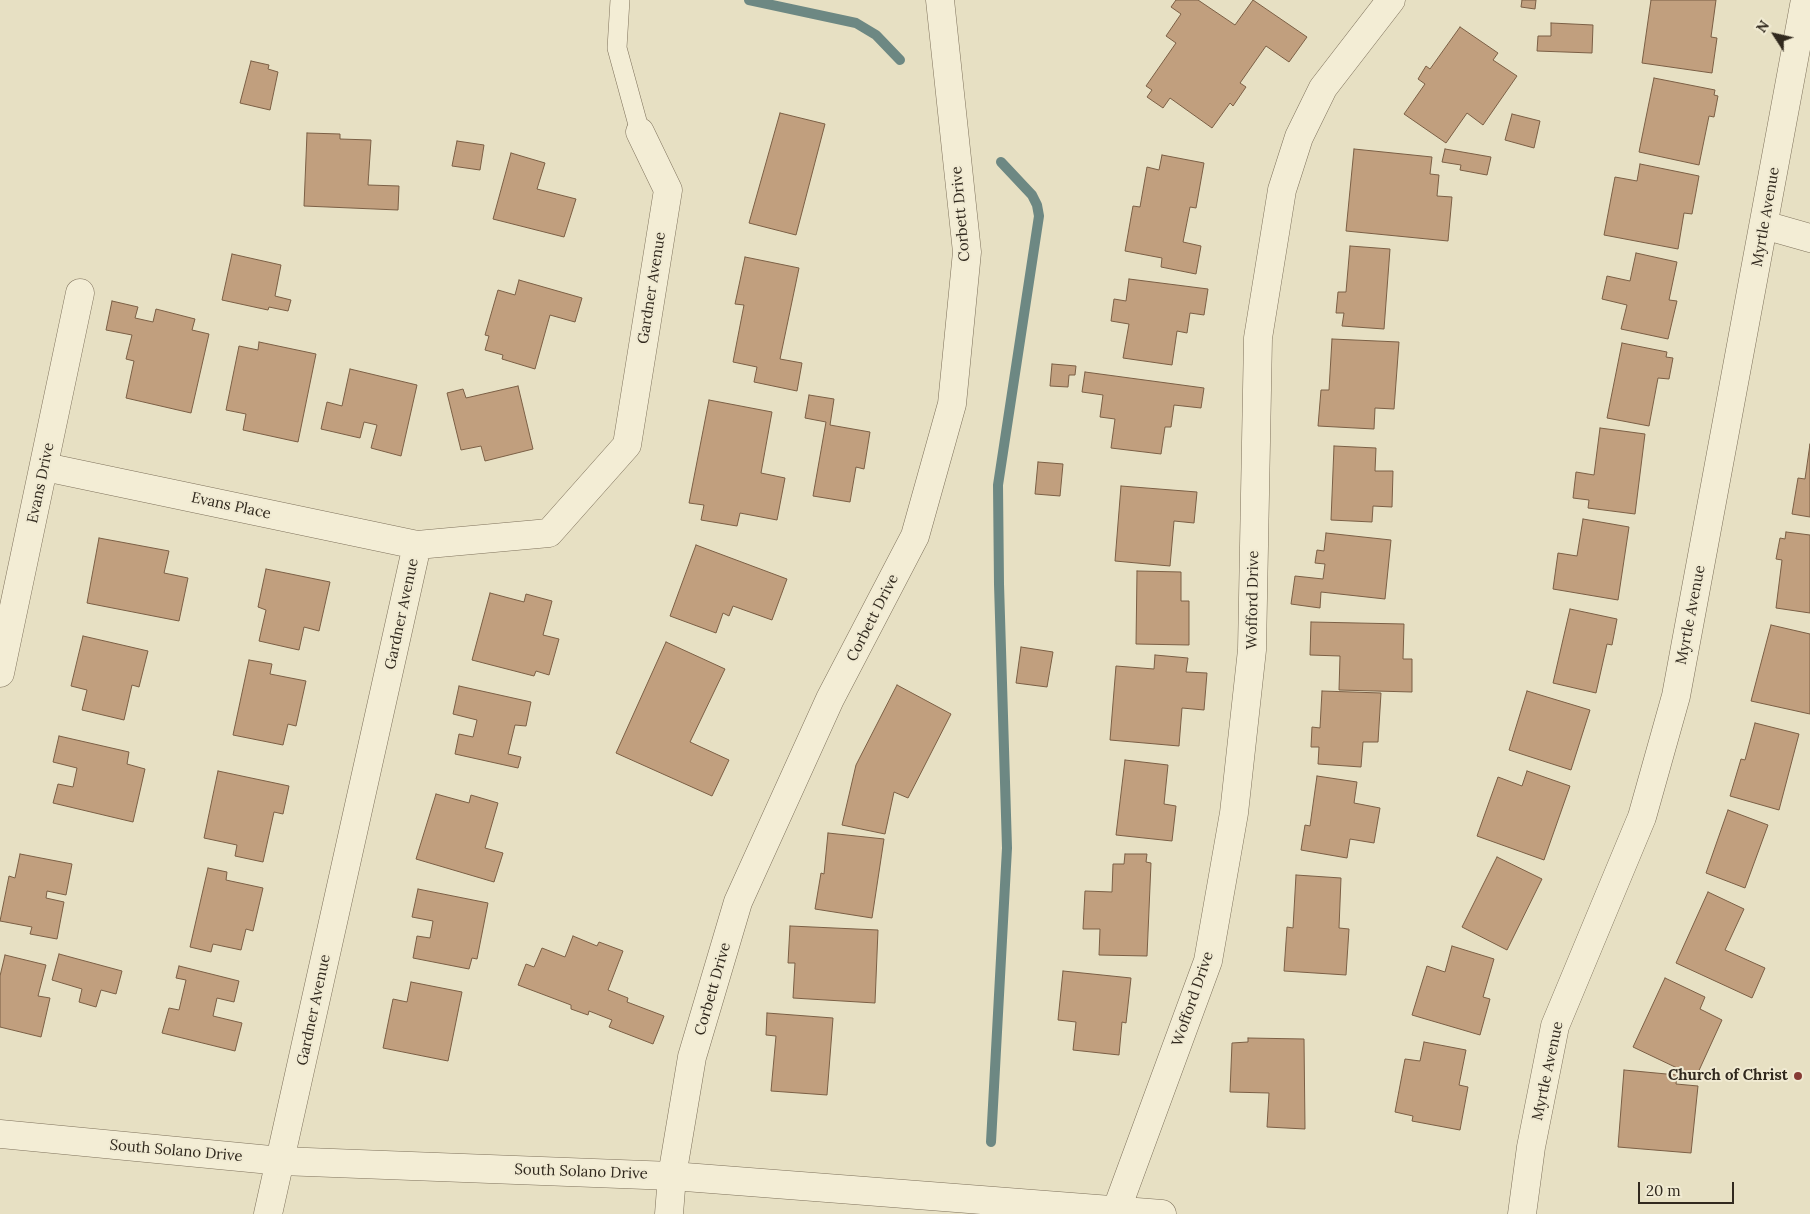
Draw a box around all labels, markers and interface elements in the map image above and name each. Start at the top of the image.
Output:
north arrow [1750,10,1800,60]
text: N [1752,17,1773,36]
street label: Corbett Drive [948,166,974,262]
street label: Myrtle Avenue [1748,166,1784,268]
street label: Gardner Avenue [634,231,670,345]
street label: Evans Drive [24,441,58,525]
street label: Evans Place [189,489,273,523]
street label: Wofford Drive [1243,550,1263,650]
street label: Gardner Avenue [381,557,423,671]
street label: Myrtle Avenue [1673,564,1709,666]
street label: Corbett Drive [843,571,903,665]
street label: Corbett Drive [691,941,735,1037]
street label: Wofford Drive [1168,949,1218,1049]
street label: Gardner Avenue [293,953,335,1067]
street label: Myrtle Avenue [1529,1020,1567,1122]
place label: Church of Christ [1668,1067,1788,1085]
marker: Church of Christ [1792,1070,1804,1082]
street label: South Solano Drive [109,1136,243,1166]
street label: South Solano Drive [514,1161,648,1183]
scale bar [1640,1172,1736,1204]
text: 20 m [1646,1181,1681,1200]

